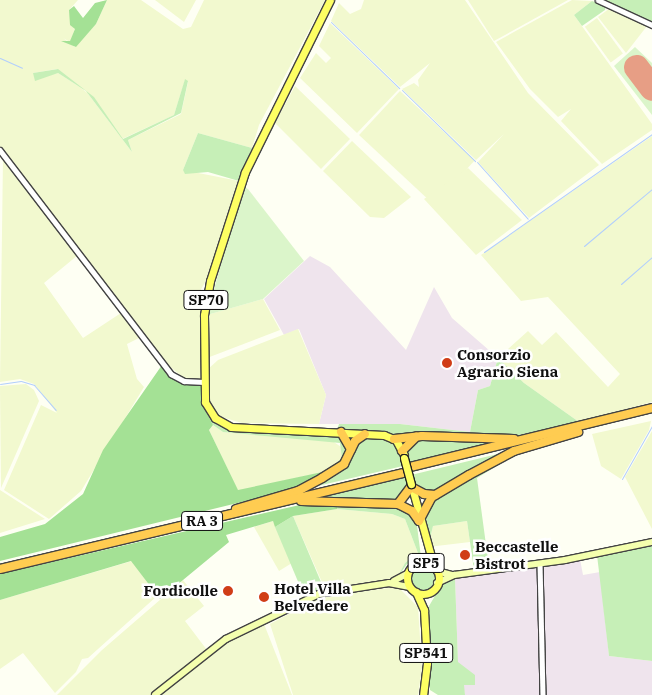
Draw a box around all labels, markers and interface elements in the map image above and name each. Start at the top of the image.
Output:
road number: SP70 [182,288,230,312]
place label: Consorzio Agrario Siena [457,345,558,380]
marker: Consorzio Agrario Siena [441,357,453,369]
road number: RA 3 [181,510,223,532]
place label: Beccastelle Bistrot [475,537,558,572]
marker: Beccastelle Bistrot [459,549,471,561]
road number: SP5 [407,552,445,574]
place label: Hotel Villa Belvedere [274,579,351,614]
place label: Fordicolle [144,582,218,600]
marker: Fordicolle [222,585,234,597]
marker: Hotel Villa Belvedere [258,591,270,603]
road number: SP541 [398,641,454,664]

